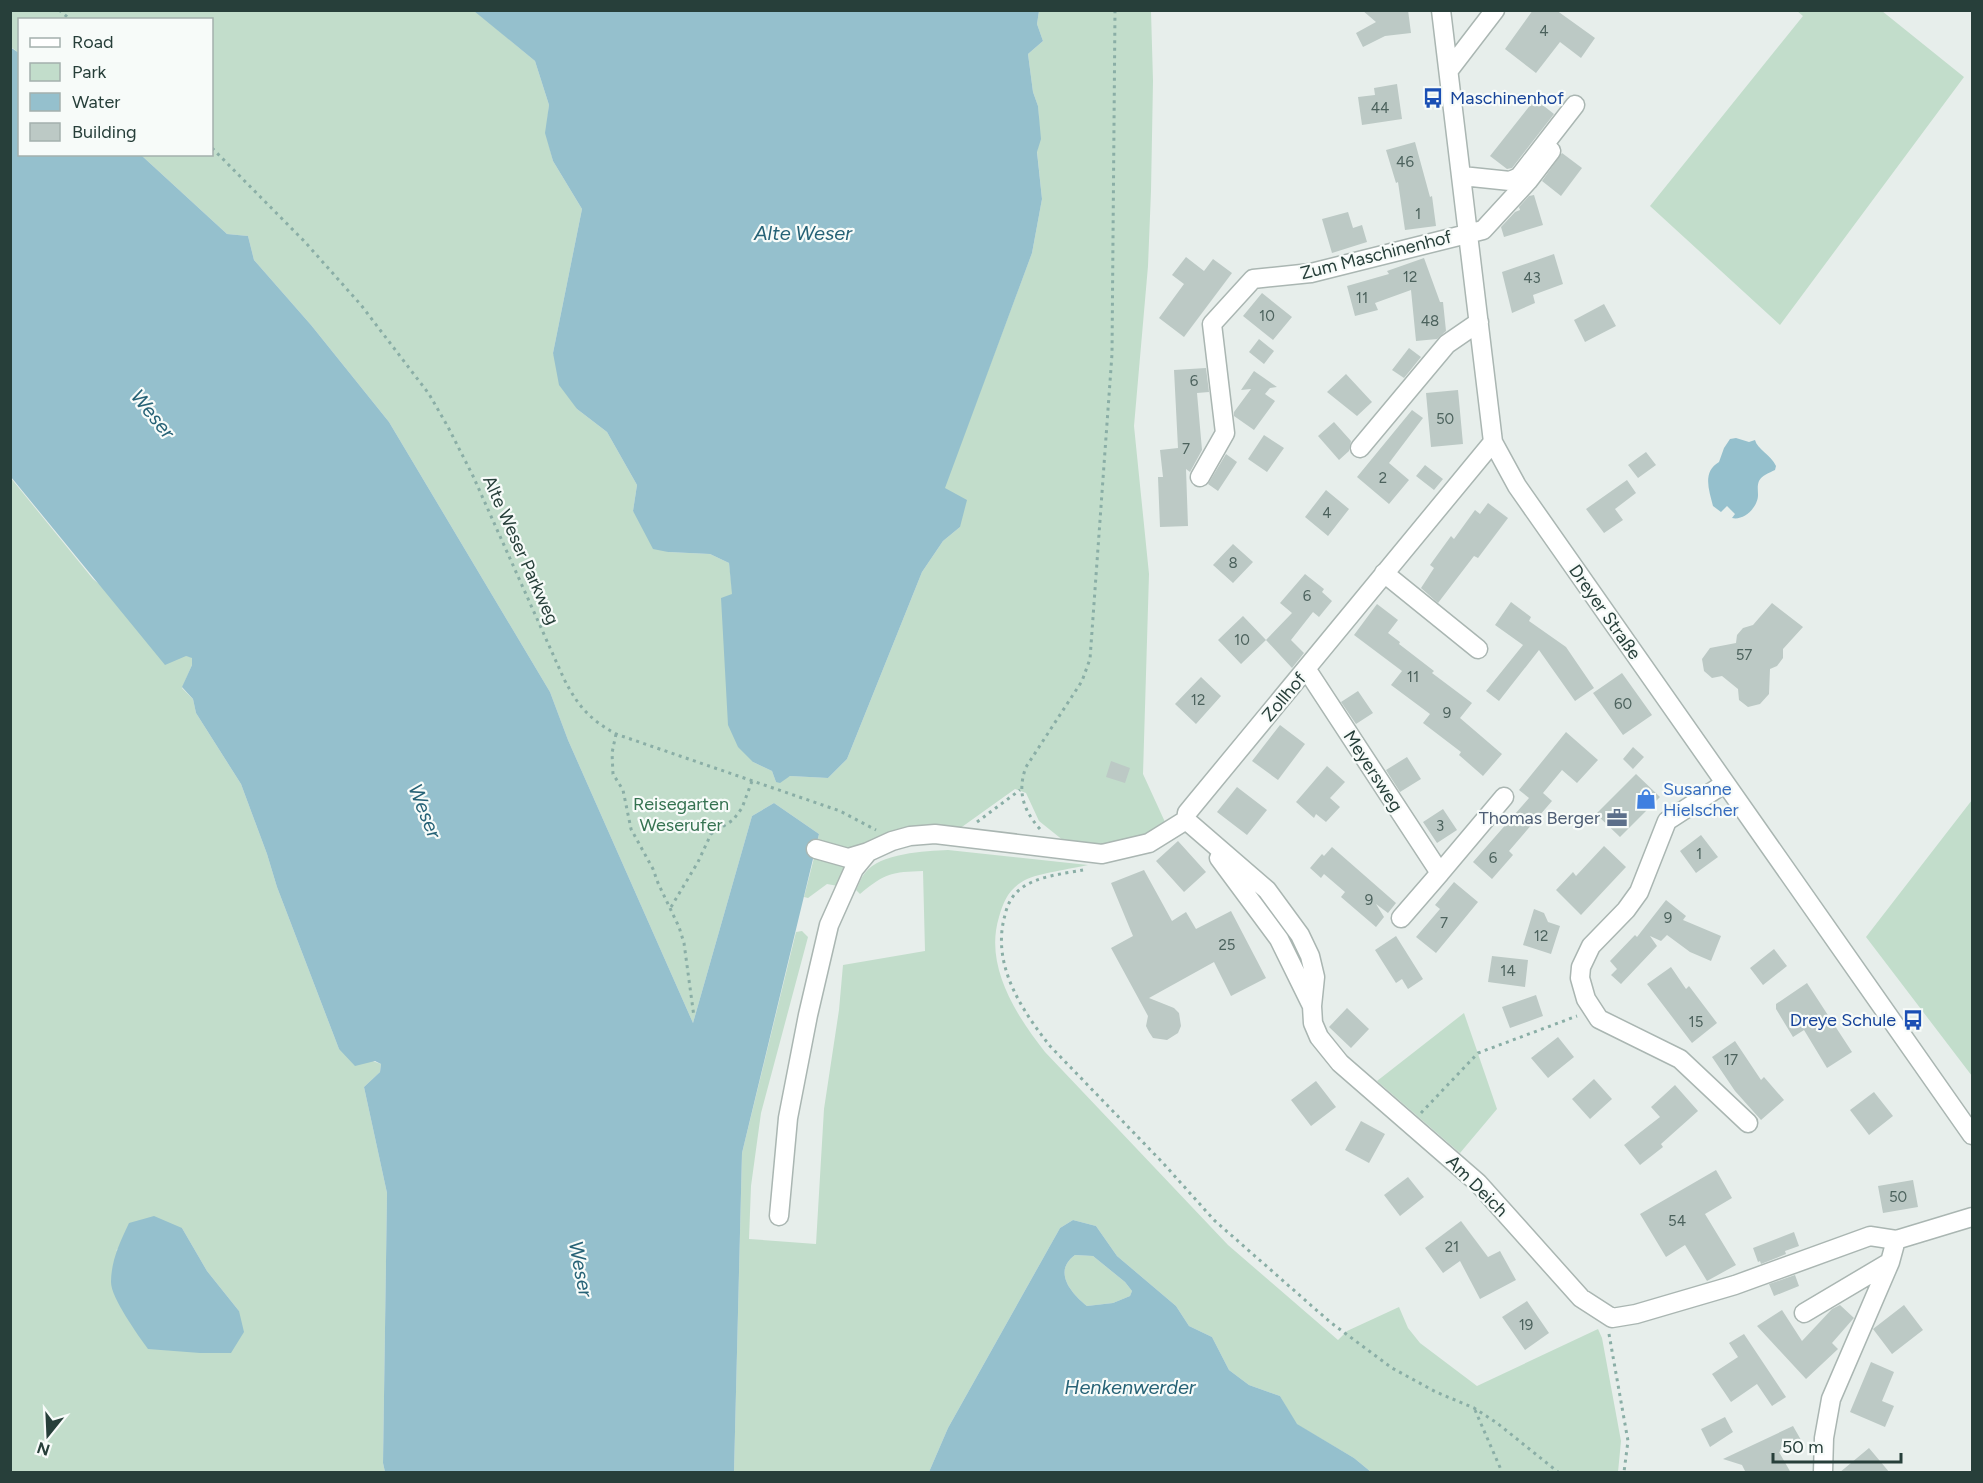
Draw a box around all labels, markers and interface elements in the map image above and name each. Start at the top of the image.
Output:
legend [18,18,213,156]
house number: 4 [1539,22,1549,40]
text: Road [72,31,113,53]
text: Park [72,61,107,83]
bus stop icon: Maschinenhof [1421,86,1445,110]
place label: Maschinenhof [1450,87,1564,109]
text: Water [72,91,120,113]
house number: 44 [1371,99,1389,117]
text: Building [72,121,137,143]
house number: 46 [1396,153,1414,171]
house number: 1 [1415,205,1421,223]
water label: Alte Weser [753,221,853,245]
street label: Zum Maschinenhof [1298,225,1454,284]
house number: 12 [1403,268,1417,286]
house number: 43 [1523,269,1541,287]
house number: 11 [1356,289,1368,307]
house number: 10 [1259,307,1275,325]
house number: 48 [1421,312,1439,330]
house number: 6 [1190,372,1199,390]
water label: Weser [126,385,181,444]
house number: 50 [1436,410,1454,428]
house number: 7 [1182,440,1190,458]
house number: 2 [1379,469,1387,487]
street label: Alte Weser Parkweg [478,472,564,628]
house number: 4 [1322,504,1332,522]
house number: 8 [1228,554,1238,572]
street label: Dreyer Straße [1564,560,1646,664]
house number: 6 [1303,587,1312,605]
house number: 10 [1234,631,1250,649]
house number: 57 [1736,646,1752,664]
street label: Zollhof [1257,668,1311,726]
house number: 11 [1407,668,1419,686]
house number: 12 [1191,691,1205,709]
house number: 60 [1614,695,1632,713]
house number: 9 [1443,704,1451,722]
street label: Meyersweg [1339,726,1407,816]
place label: Susanne Hielscher [1663,778,1739,821]
water label: Weser [403,780,447,843]
shop icon: Susanne Hielscher [1634,787,1658,811]
park label: Reisegarten Weserufer [633,793,729,836]
office icon: Thomas Berger [1605,806,1629,830]
place label: Thomas Berger [1479,807,1600,829]
house number: 3 [1436,817,1444,835]
house number: 1 [1696,845,1702,863]
house number: 6 [1489,849,1498,867]
house number: 9 [1365,891,1373,909]
house number: 9 [1664,909,1672,927]
house number: 7 [1440,914,1448,932]
house number: 12 [1534,927,1548,945]
house number: 25 [1218,936,1236,954]
house number: 14 [1500,962,1516,980]
bus stop icon: Dreye Schule [1901,1008,1925,1032]
place label: Dreye Schule [1790,1009,1896,1031]
house number: 15 [1689,1013,1703,1031]
house number: 17 [1724,1051,1738,1069]
street label: Am Deich [1442,1151,1512,1221]
house number: 50 [1889,1188,1907,1206]
house number: 54 [1668,1212,1686,1230]
house number: 21 [1445,1238,1459,1256]
water label: Weser [564,1239,598,1300]
house number: 19 [1519,1316,1533,1334]
water label: Henkenwerder [1064,1375,1197,1399]
north arrow [18,1405,78,1465]
scale bar [1773,1426,1900,1464]
text: 50 m [1782,1436,1824,1458]
text: N [35,1438,52,1460]

